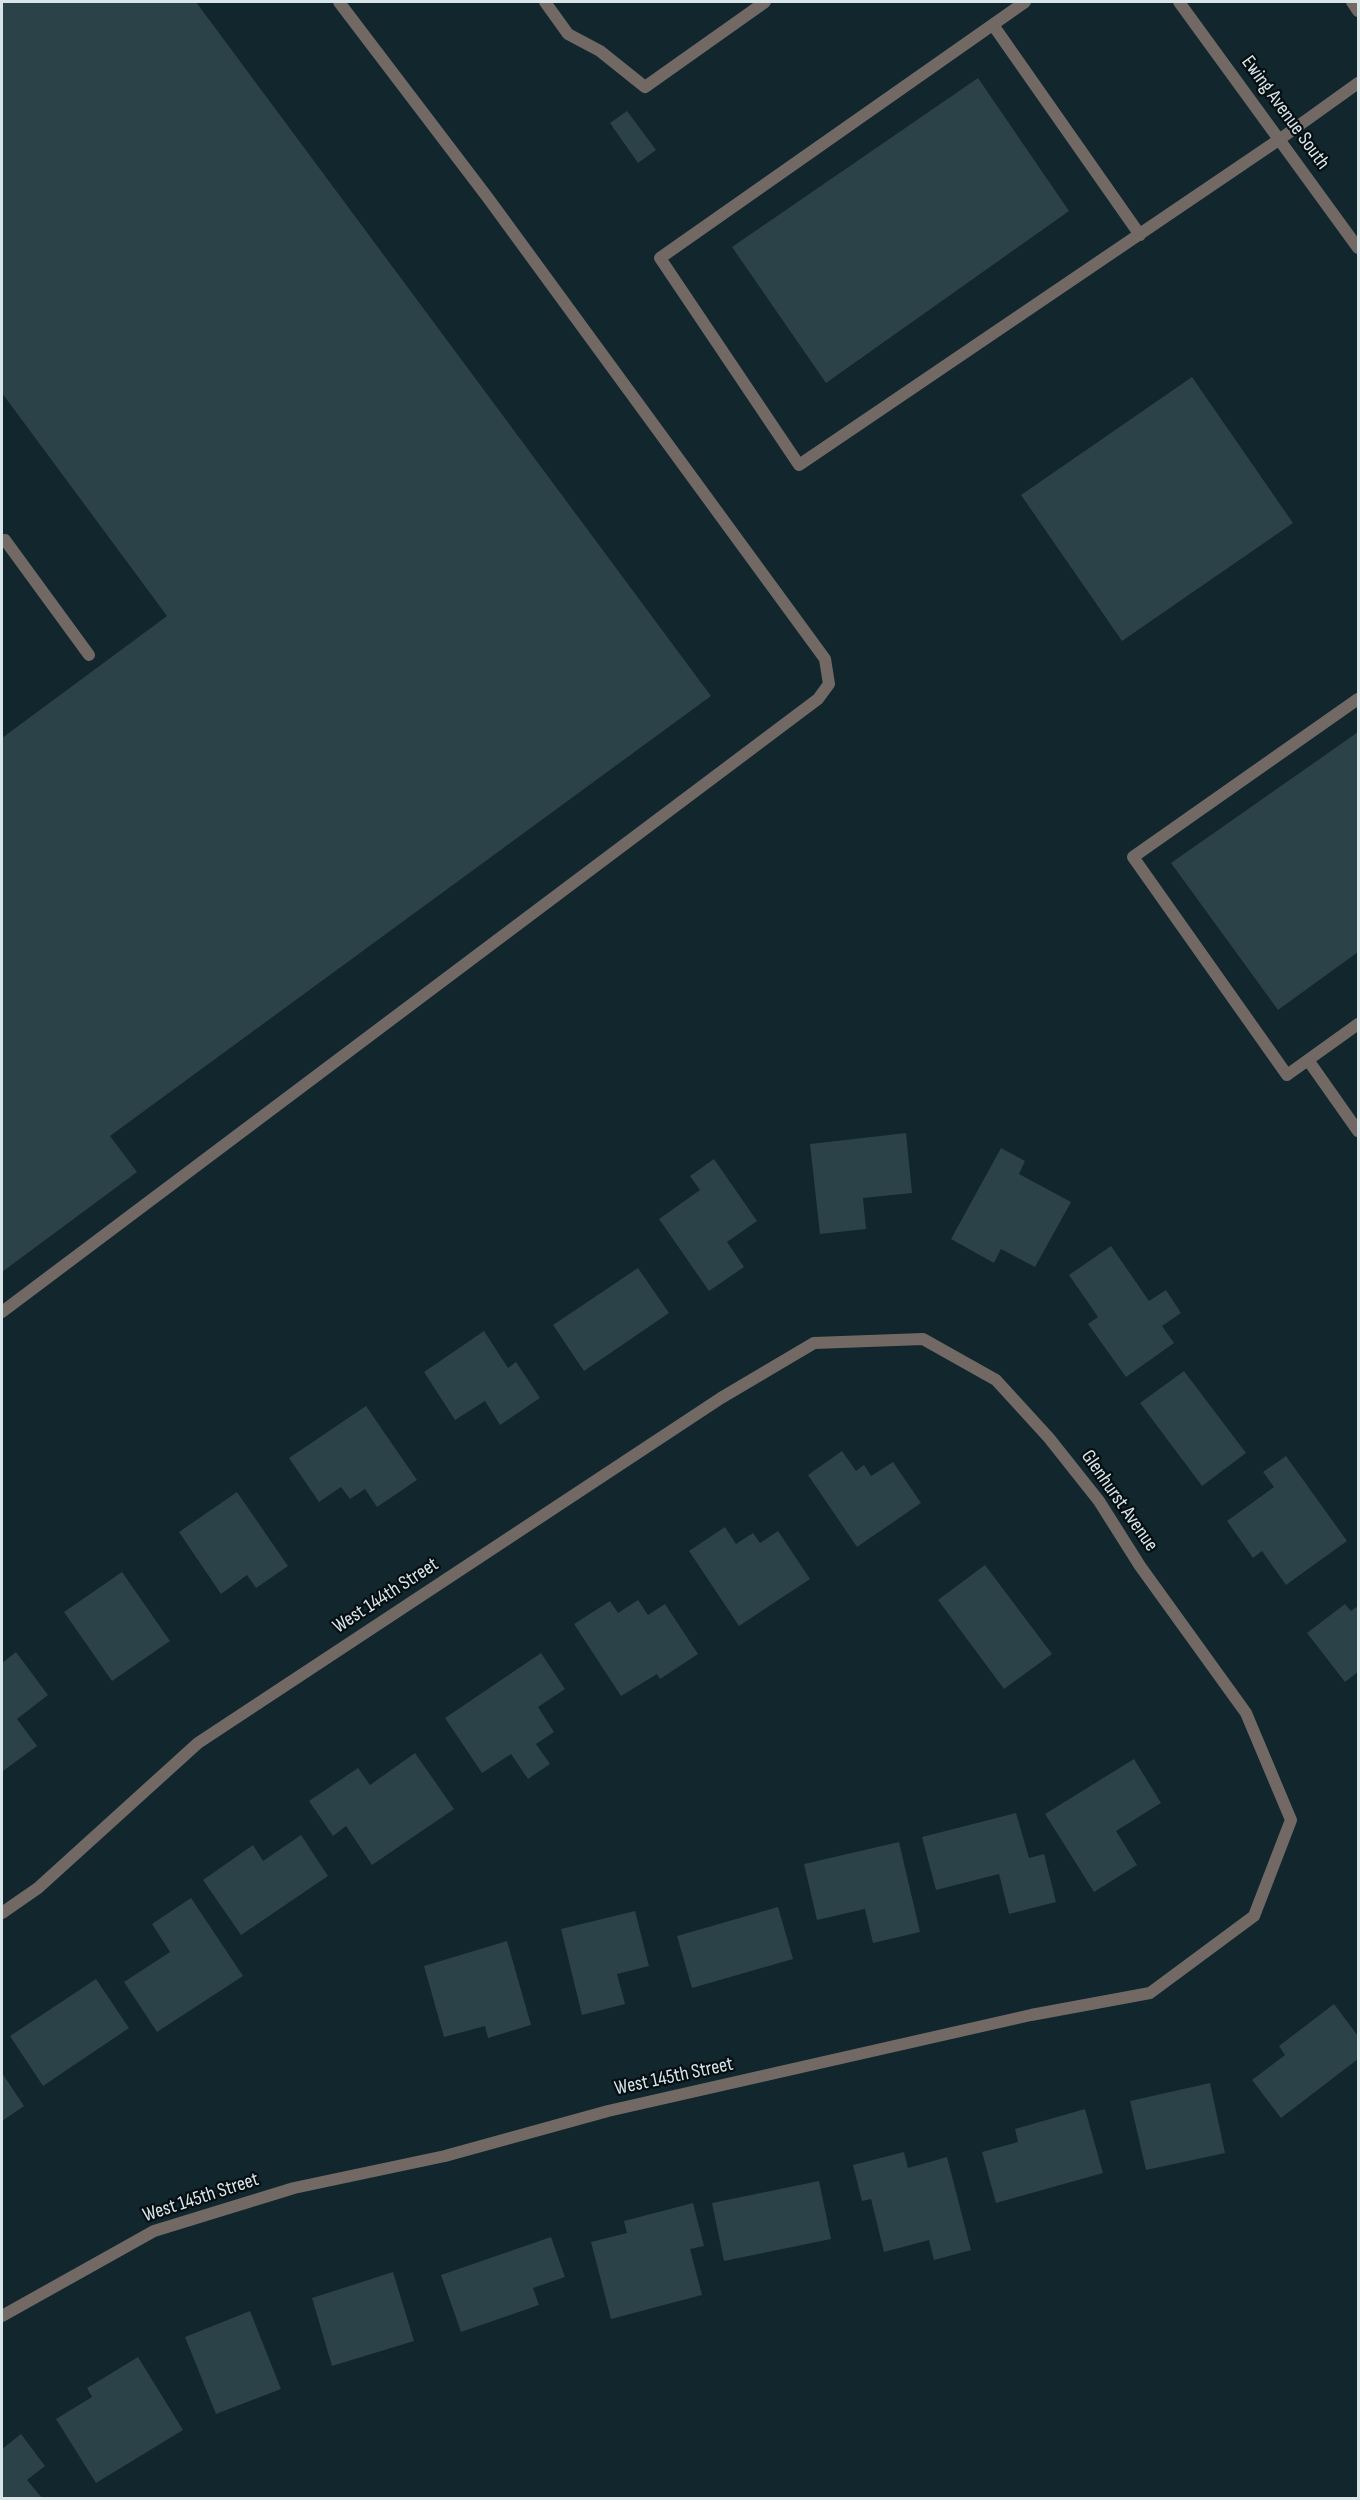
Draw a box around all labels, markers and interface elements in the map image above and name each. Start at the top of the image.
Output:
street label: Ewing Avenue South [1236,51,1334,175]
street label: Glenhurst Avenue [1075,1446,1163,1556]
street label: West 144th Street [329,1553,443,1639]
street label: West 145th Street [612,2053,736,2101]
street label: West 145th Street [140,2168,262,2228]

